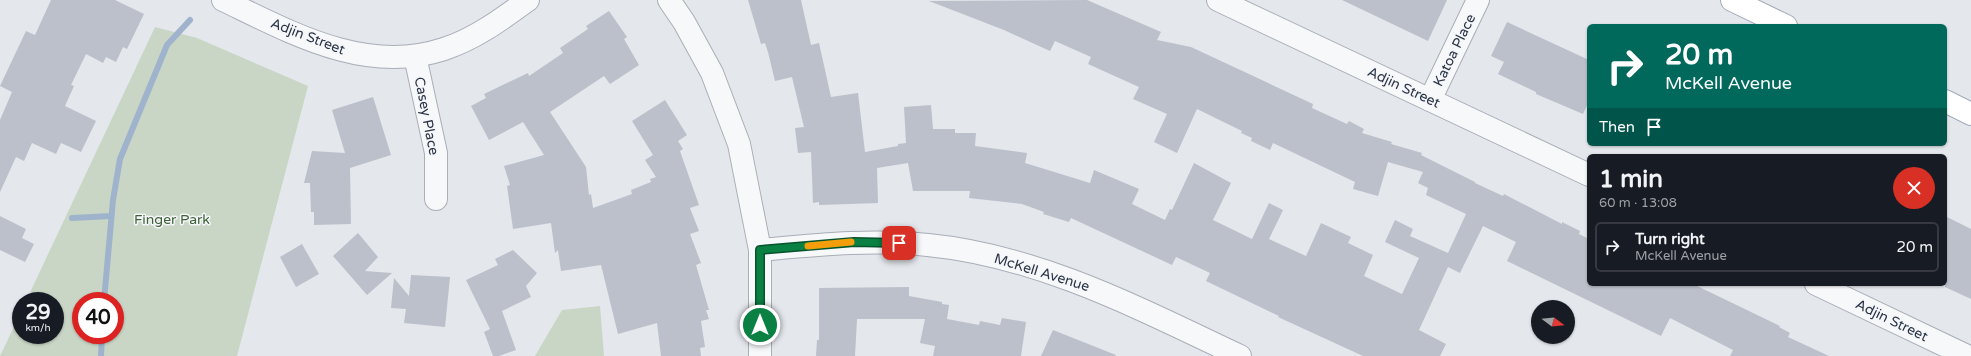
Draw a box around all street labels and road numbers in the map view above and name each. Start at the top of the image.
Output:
street label: Katoa Place [1430,11,1479,89]
street label: Adjin Street [268,14,348,59]
street label: Adjin Street [1365,63,1443,112]
street label: Casey Place [411,76,442,157]
street label: McKell Avenue [992,250,1092,295]
street label: Adjin Street [1853,296,1931,346]

